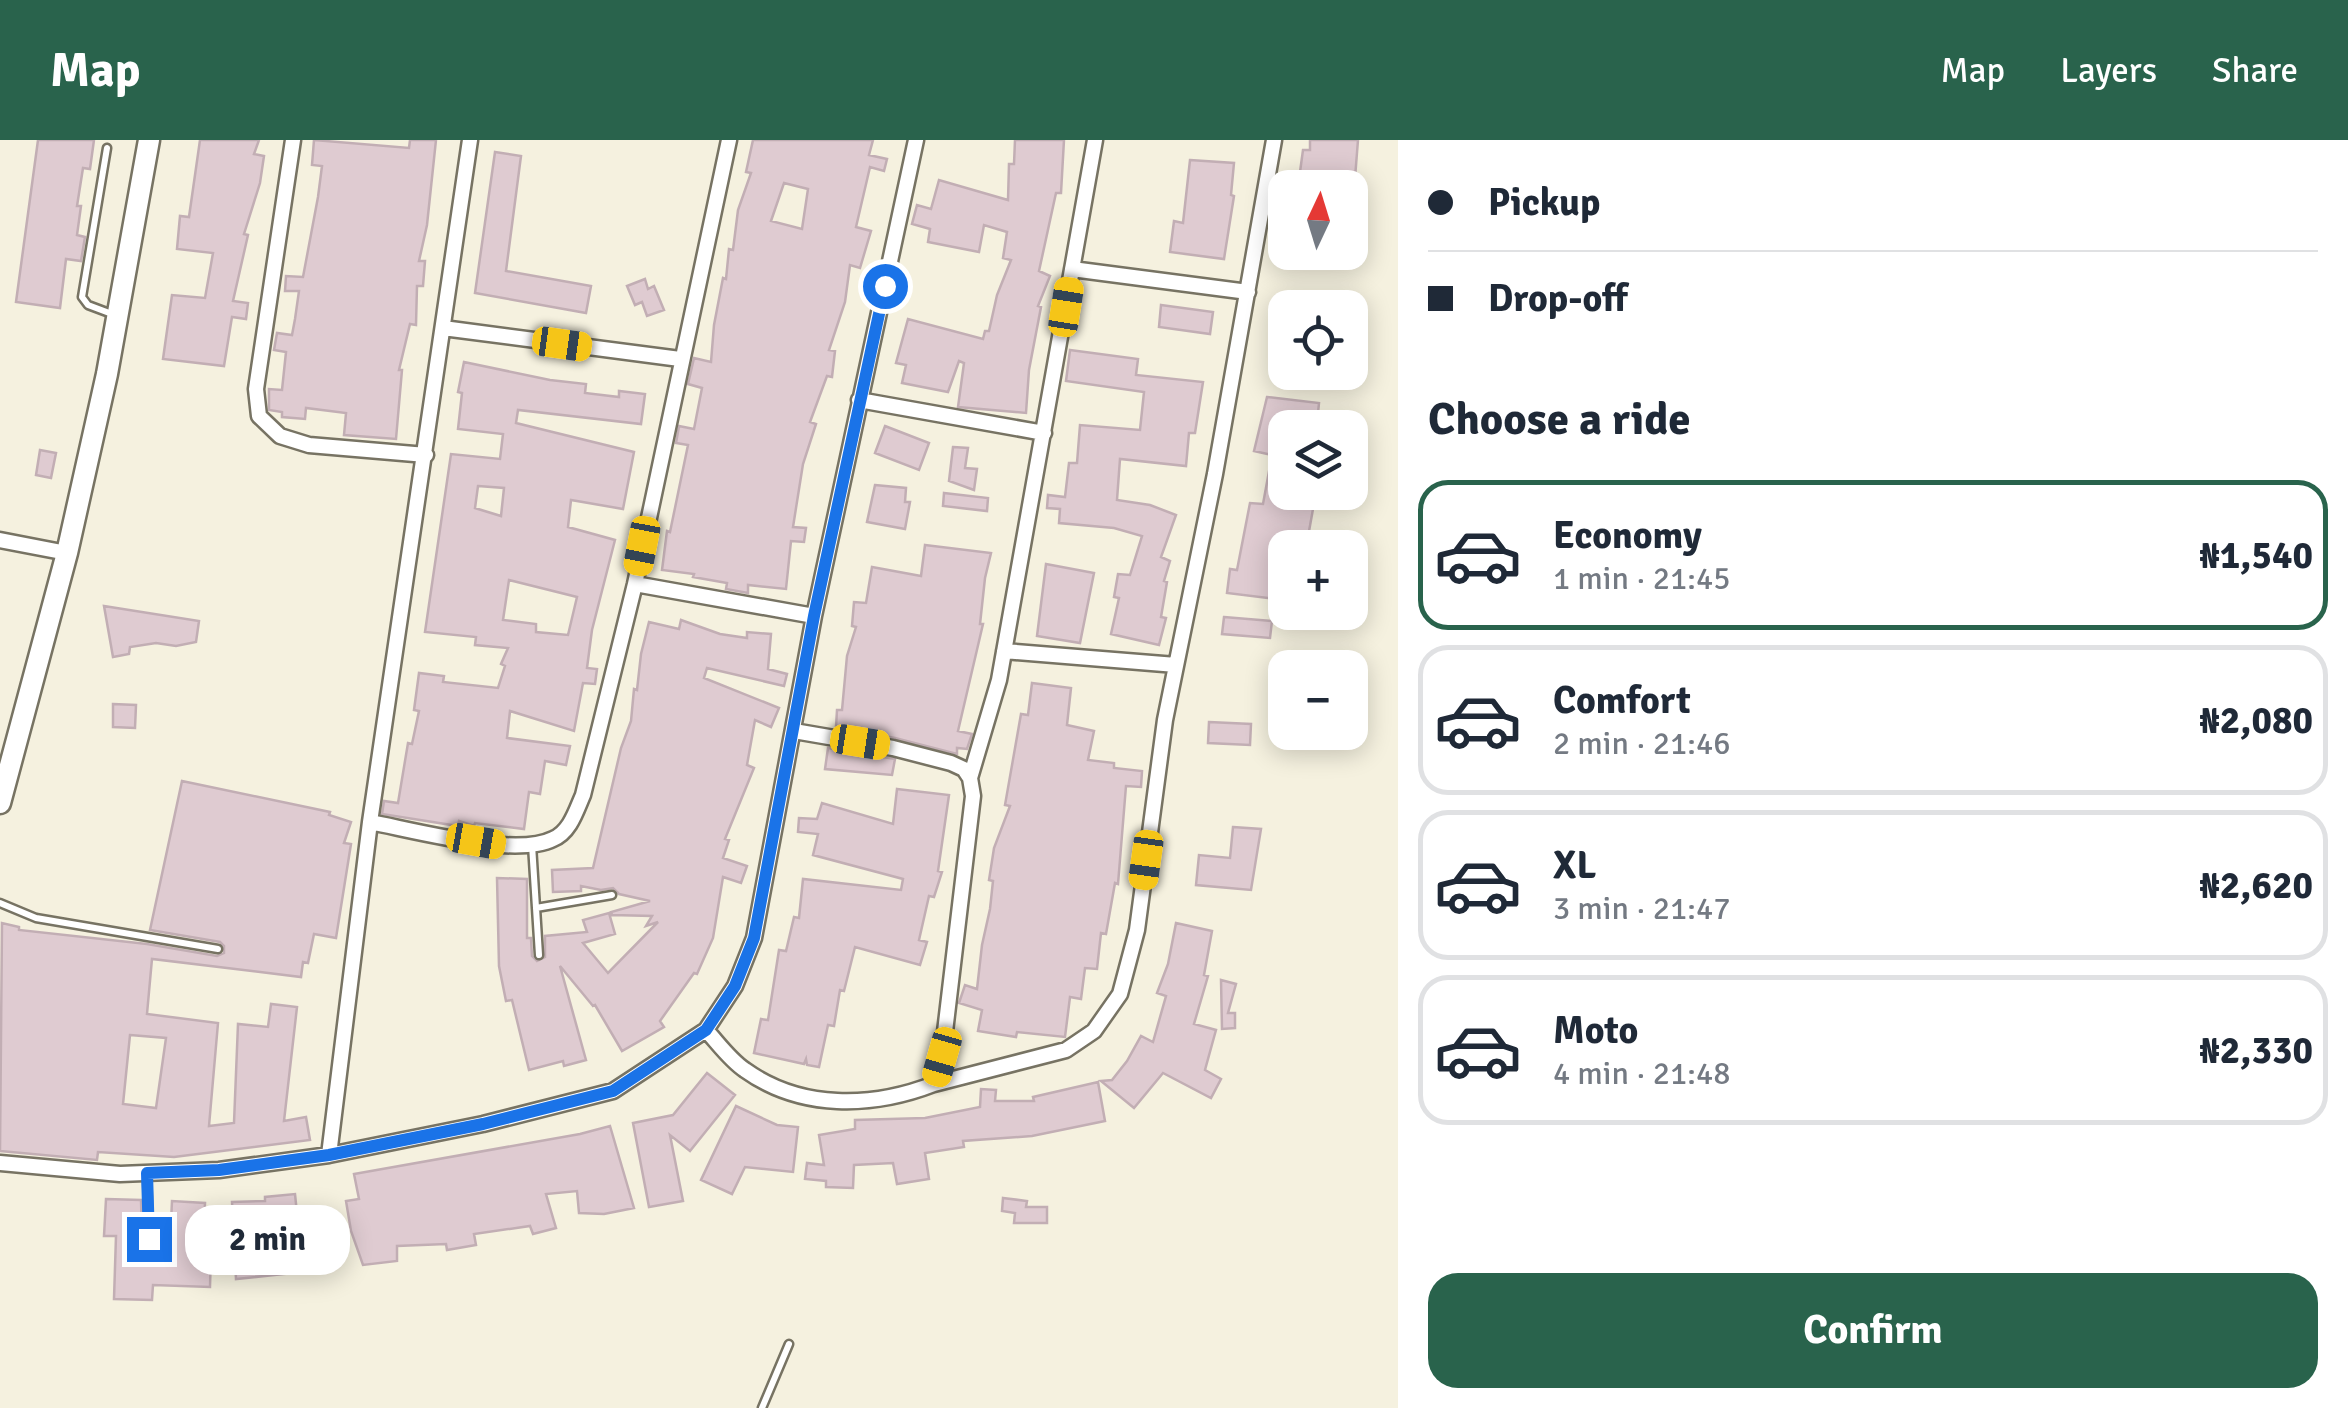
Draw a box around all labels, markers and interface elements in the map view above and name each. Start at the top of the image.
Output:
text: Map [50,41,140,100]
text: Map [1941,49,2005,92]
text: Layers [2060,49,2157,92]
text: Share [2212,49,2298,92]
north arrow [1268,170,1368,270]
map controls [1268,170,1368,750]
text: Pickup [1488,179,1600,226]
route start [863,264,908,309]
car [1046,275,1086,339]
text: Drop-off [1488,275,1628,322]
button: locate [1268,290,1368,390]
car [530,325,594,363]
text: Choose a ride [1428,392,1691,447]
button: layers [1268,410,1368,510]
icon: car [1433,510,1523,600]
text: Economy [1553,512,1702,559]
car [622,514,662,578]
button: + [1268,530,1368,630]
text: ₦1,540 [2199,532,2313,579]
text: 1 min · 21:45 [1553,559,1731,598]
button: − [1268,650,1368,750]
icon: car [1433,675,1523,765]
text: Comfort [1553,677,1691,724]
text: ₦2,080 [2199,697,2313,744]
car [828,722,892,762]
text: 2 min · 21:46 [1553,724,1731,763]
car [444,821,508,861]
car [1127,828,1165,892]
icon: car [1433,840,1523,930]
text: XL [1553,842,1596,889]
text: ₦2,620 [2199,862,2313,909]
text: 3 min · 21:47 [1553,889,1731,928]
icon: car [1433,1005,1523,1095]
text: Moto [1553,1007,1638,1054]
car [919,1024,965,1090]
text: ₦2,330 [2199,1027,2313,1074]
text: 4 min · 21:48 [1553,1054,1731,1093]
callout: 2 min [184,1204,349,1274]
route end [127,1217,172,1262]
text: 2 min [229,1220,306,1259]
button: Confirm [1428,1273,2318,1388]

